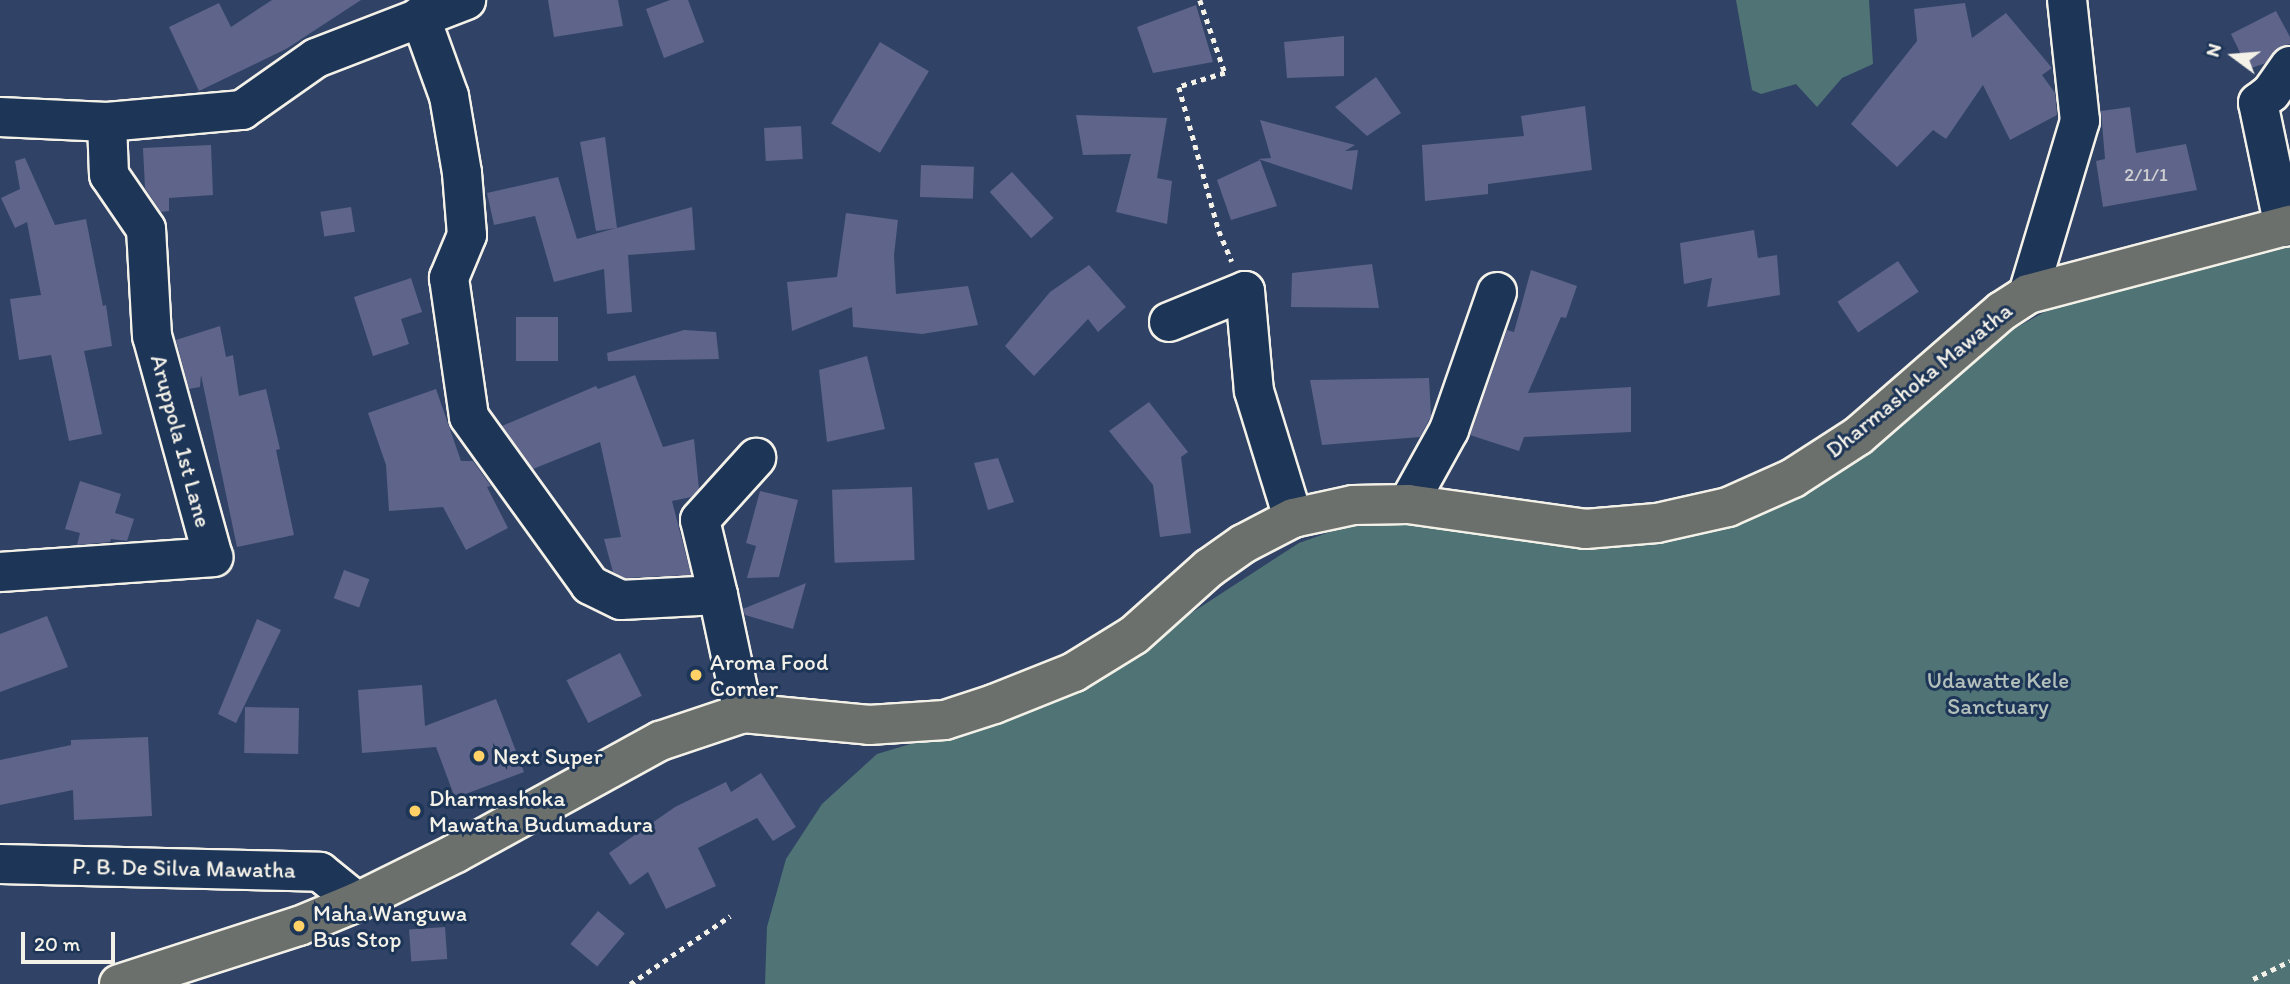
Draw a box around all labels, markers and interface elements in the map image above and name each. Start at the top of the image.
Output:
north arrow [2199,21,2269,91]
text: N [2201,41,2226,59]
house number: 2/1/1 [2124,164,2168,186]
street label: Dharmashoka Mawatha [1820,296,2018,464]
street label: Aruppola 1st Lane [145,352,217,530]
place label: Aroma Food Corner [710,648,828,702]
park label: Udawatte Kele Sanctuary [1927,666,2069,720]
marker: Aroma Food Corner [688,667,704,683]
place label: Next Super [493,742,602,770]
marker: Next Super [471,748,487,764]
place label: Dharmashoka Mawatha Budumadura [429,784,653,838]
marker: Dharmashoka Mawatha Budumadura [407,803,423,819]
street label: P. B. De Silva Mawatha [72,852,296,884]
place label: Maha Wanguwa Bus Stop [313,899,468,953]
scale bar [24,918,119,962]
marker: Maha Wanguwa Bus Stop [291,918,307,934]
text: 20 m [34,931,80,956]

